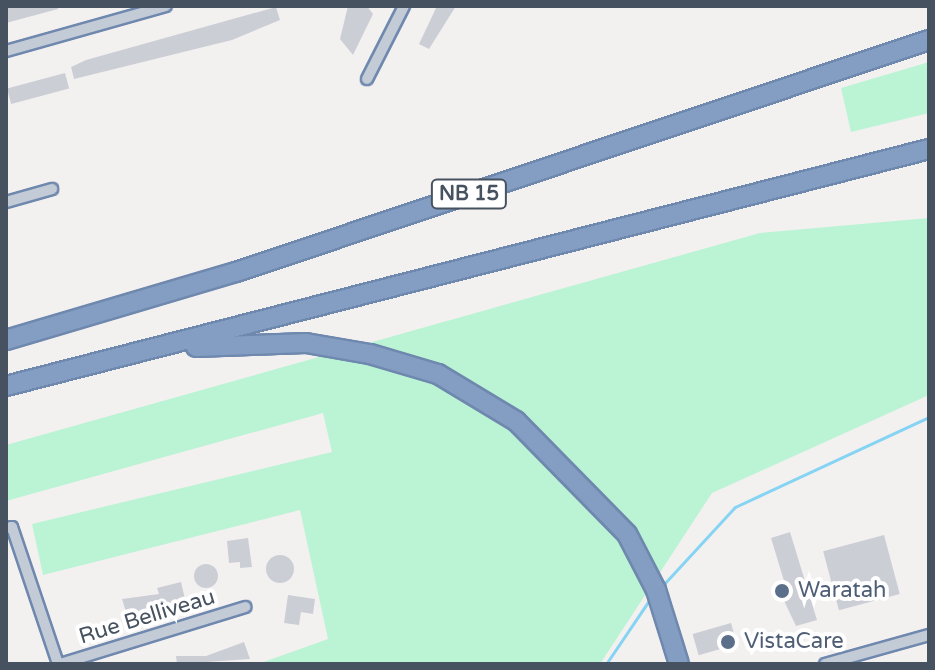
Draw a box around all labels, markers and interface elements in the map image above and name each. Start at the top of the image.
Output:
road number: NB 15 [429,178,509,210]
place label: Waratah [798,578,886,604]
marker: Waratah [773,582,791,600]
street label: Rue Belliveau [76,584,218,650]
place label: VistaCare [744,629,844,655]
marker: VistaCare [719,633,737,651]

